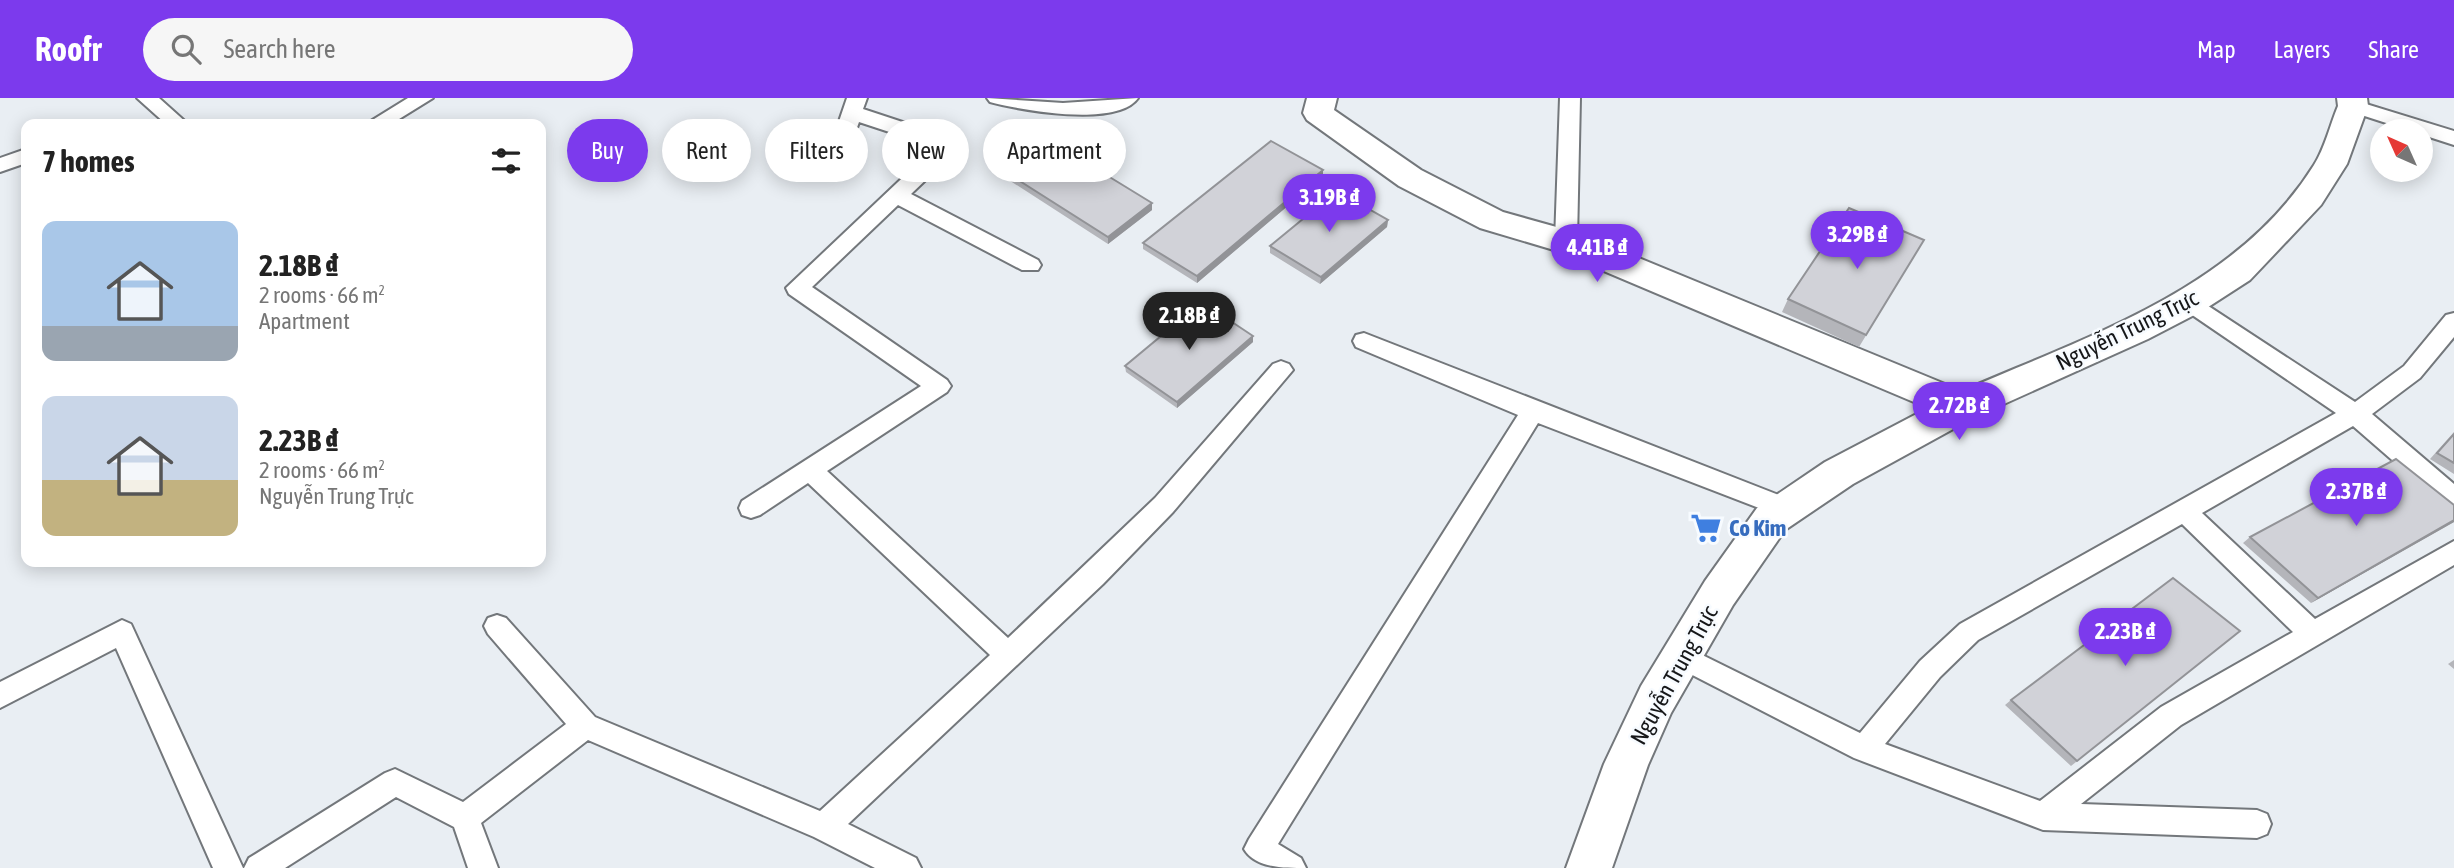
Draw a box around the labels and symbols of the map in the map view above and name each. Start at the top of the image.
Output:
north arrow [2370,119,2432,182]
pin: 3.19B ₫ [1264,174,1394,234]
pin: 3.29B ₫ [1792,212,1922,271]
pin: 4.41B ₫ [1532,225,1662,284]
street label: Nguyễn Trung Trực [2052,284,2203,376]
pin: 2.18B ₫ [1124,292,1254,352]
pin: 2.72B ₫ [1894,382,2024,442]
pin: 2.37B ₫ [2291,468,2421,528]
supermarket icon: Co Kim [1689,511,1723,545]
place label: Co Kim [1729,515,1786,541]
street label: Nguyễn Trung Trực [1625,601,1723,749]
pin: 2.23B ₫ [2060,608,2190,668]

